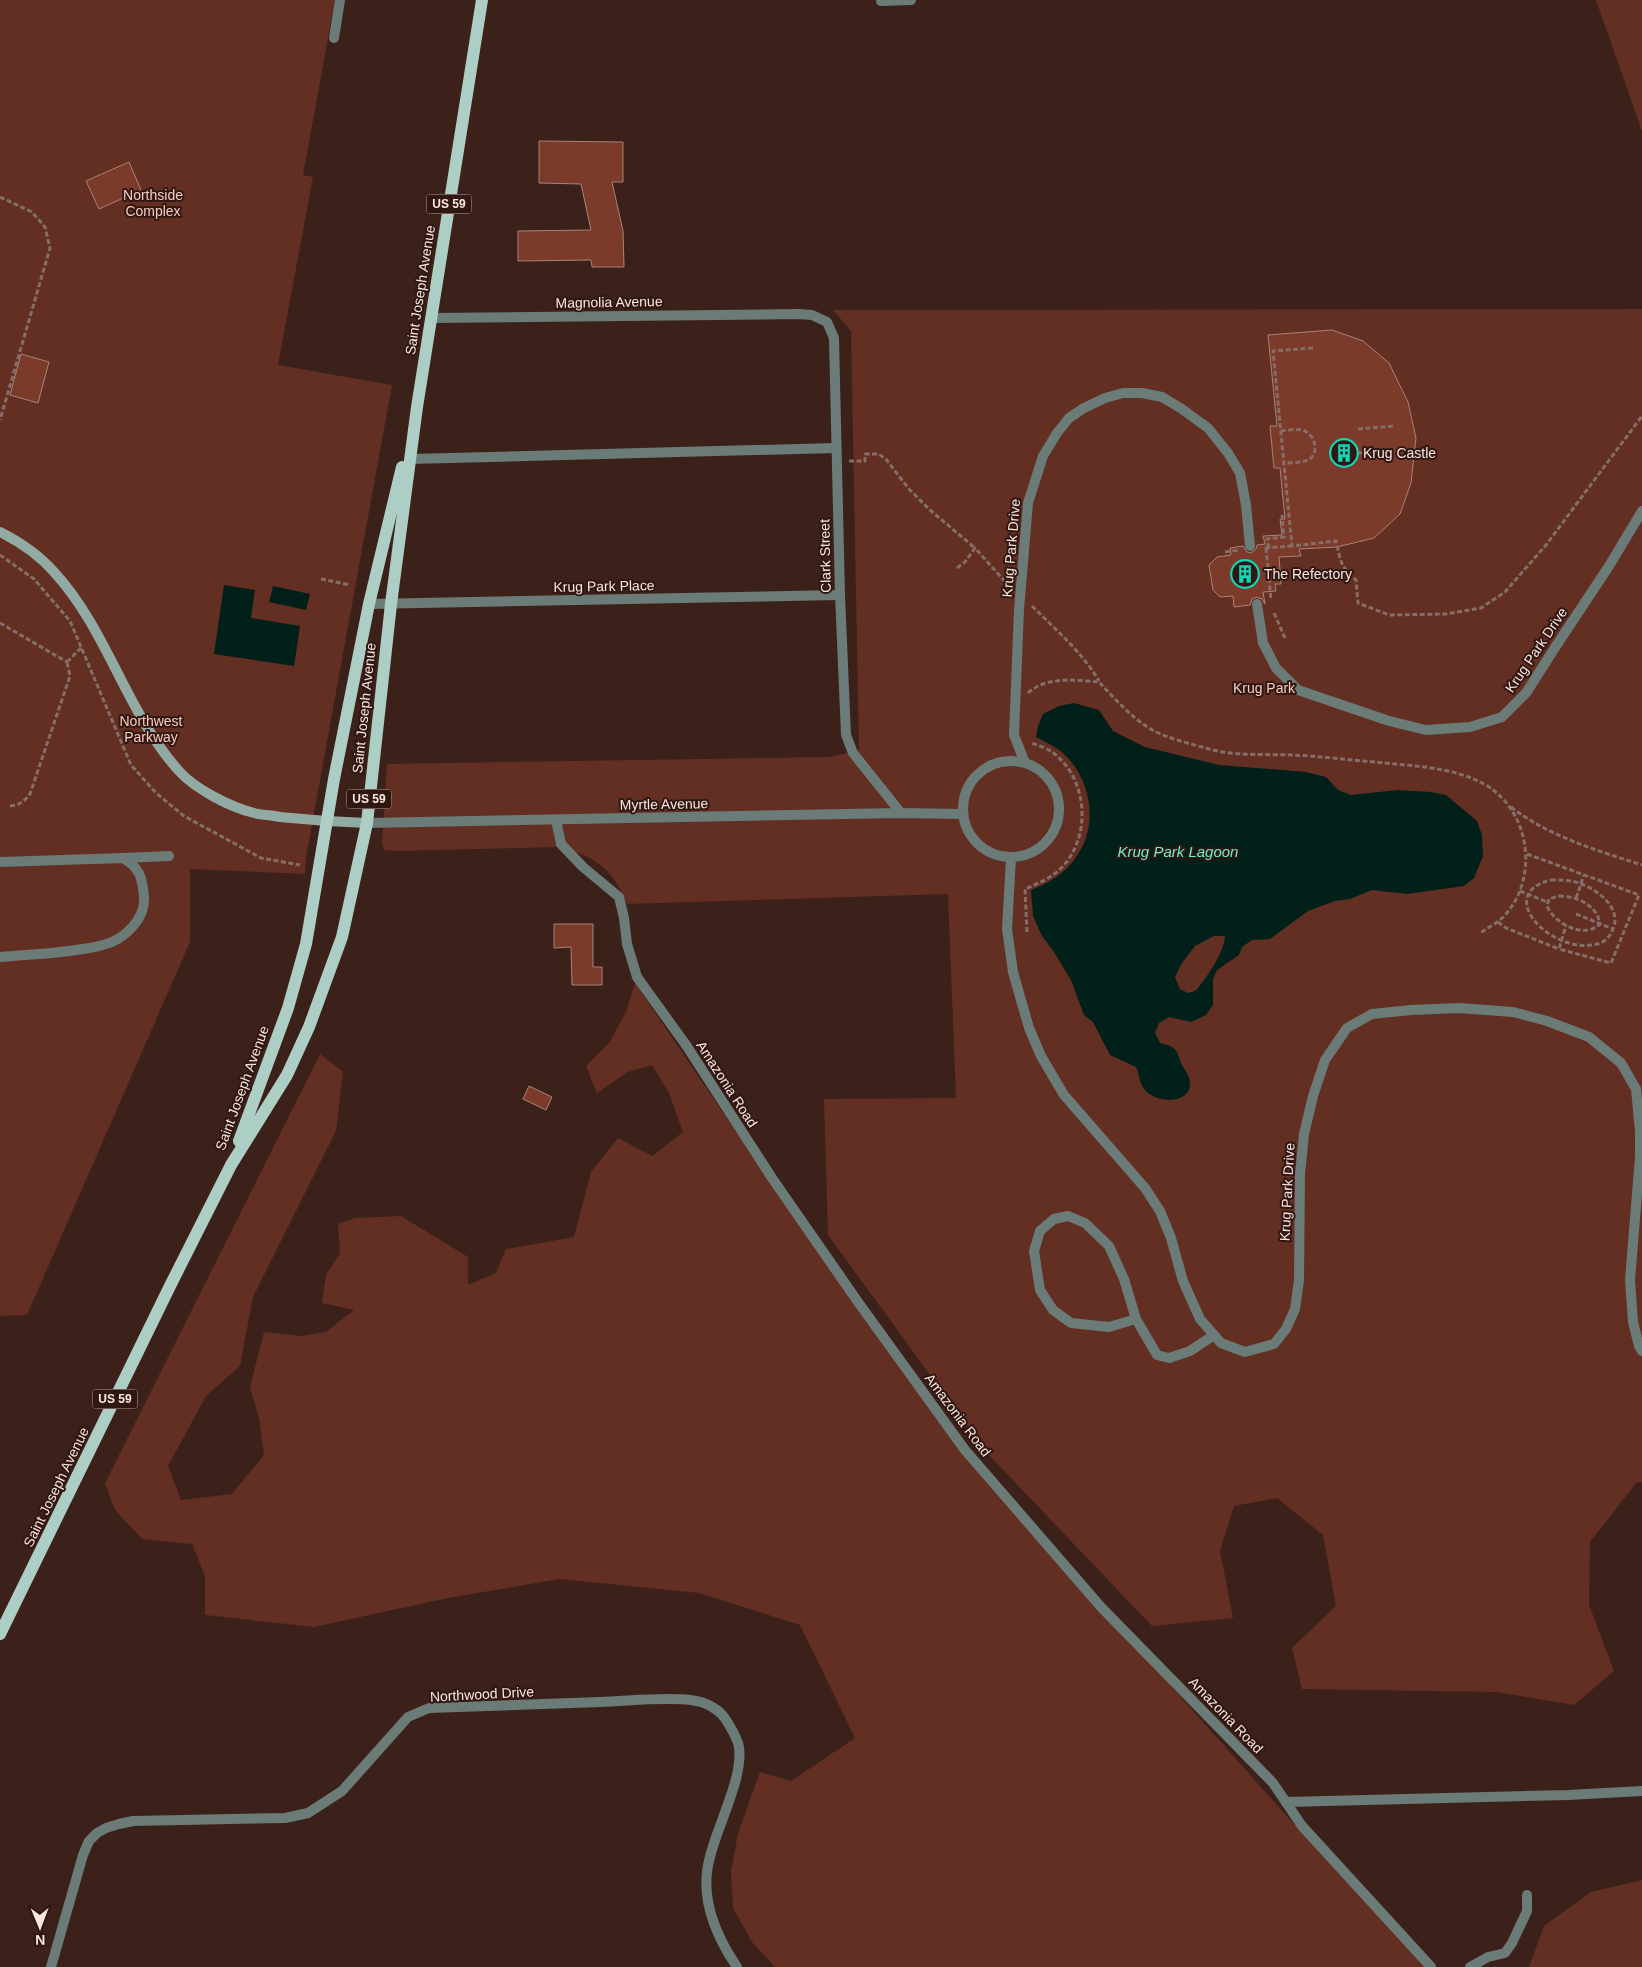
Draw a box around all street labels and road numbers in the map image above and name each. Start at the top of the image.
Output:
road number: US 59 [426,194,472,213]
street label: Saint Joseph Avenue [402,224,438,356]
street label: Magnolia Avenue [555,293,663,311]
street label: Krug Park Drive [999,498,1023,598]
street label: Clark Street [816,519,834,593]
street label: Krug Park Place [553,577,655,595]
street label: Krug Park Drive [1502,604,1570,695]
street label: Saint Joseph Avenue [349,642,379,774]
road number: US 59 [346,790,392,809]
street label: Myrtle Avenue [620,795,709,813]
street label: Saint Joseph Avenue [212,1023,272,1152]
street label: Amazonia Road [693,1038,761,1130]
street label: Krug Park Drive [1276,1142,1298,1242]
street label: Amazonia Road [922,1370,994,1460]
road number: US 59 [92,1390,138,1408]
street label: Saint Joseph Avenue [20,1424,92,1550]
street label: Amazonia Road [1186,1674,1266,1756]
street label: Northwood Drive [430,1683,535,1705]

